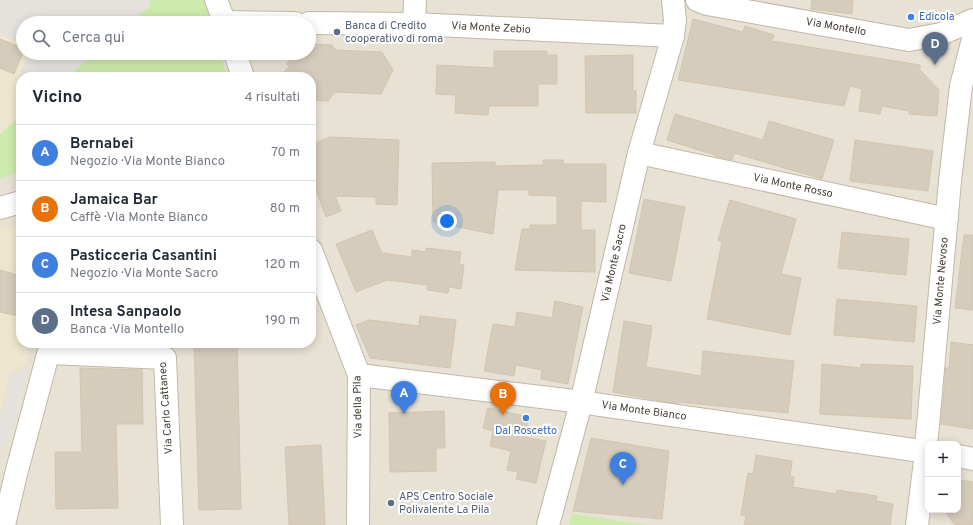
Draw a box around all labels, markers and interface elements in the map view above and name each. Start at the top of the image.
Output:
place label: Edicola [919,10,955,24]
marker: Edicola [906,12,916,22]
street label: Via Montello [805,15,867,39]
search box [16,16,316,60]
place label: Banca di Credito cooperativo di roma [345,19,443,46]
street label: Via Monte Zebio [451,19,531,37]
icon: search [30,27,52,49]
marker: Banca di Credito cooperativo di roma [332,27,342,37]
text: Cerca qui [62,29,125,48]
pin: D [922,32,948,65]
text: Vicino [32,87,82,109]
text: 4 risultati [245,90,300,106]
text: Bernabei [70,135,134,154]
text: A [40,145,50,161]
text: 70 m [271,145,300,161]
text: Negozio · Via Monte Bianco [70,154,225,170]
street label: Via Monte Rosso [752,171,834,201]
text: Jamaica Bar [70,191,158,210]
text: B [41,201,49,217]
text: 80 m [270,201,300,217]
text: Caffè · Via Monte Bianco [70,210,208,226]
your location [437,211,457,231]
street label: Via Monte Sacro [598,222,630,304]
street label: Via Monte Nevoso [930,236,952,326]
text: Pasticceria Casantini [70,247,217,266]
text: C [41,257,49,273]
text: 120 m [265,257,300,273]
text: Negozio · Via Monte Sacro [70,266,218,282]
text: Intesa Sanpaolo [70,303,182,322]
text: D [40,313,50,329]
text: 190 m [265,313,300,329]
text: Banca · Via Montello [70,322,184,338]
street label: Via Carlo Cattaneo [156,361,176,455]
street label: Via della Pila [350,375,366,439]
pin: A [391,381,417,414]
pin: B [490,382,516,415]
street label: Via Monte Bianco [600,398,688,424]
marker: Dal Roscetto [521,413,531,423]
place label: Dal Roscetto [495,424,557,438]
map controls [925,441,961,513]
button: + [925,441,961,477]
pin: C [610,452,636,485]
button: − [925,477,961,513]
place label: APS Centro Sociale Polivalente La Pila [399,490,493,517]
marker: APS Centro Sociale Polivalente La Pila [386,498,396,508]

